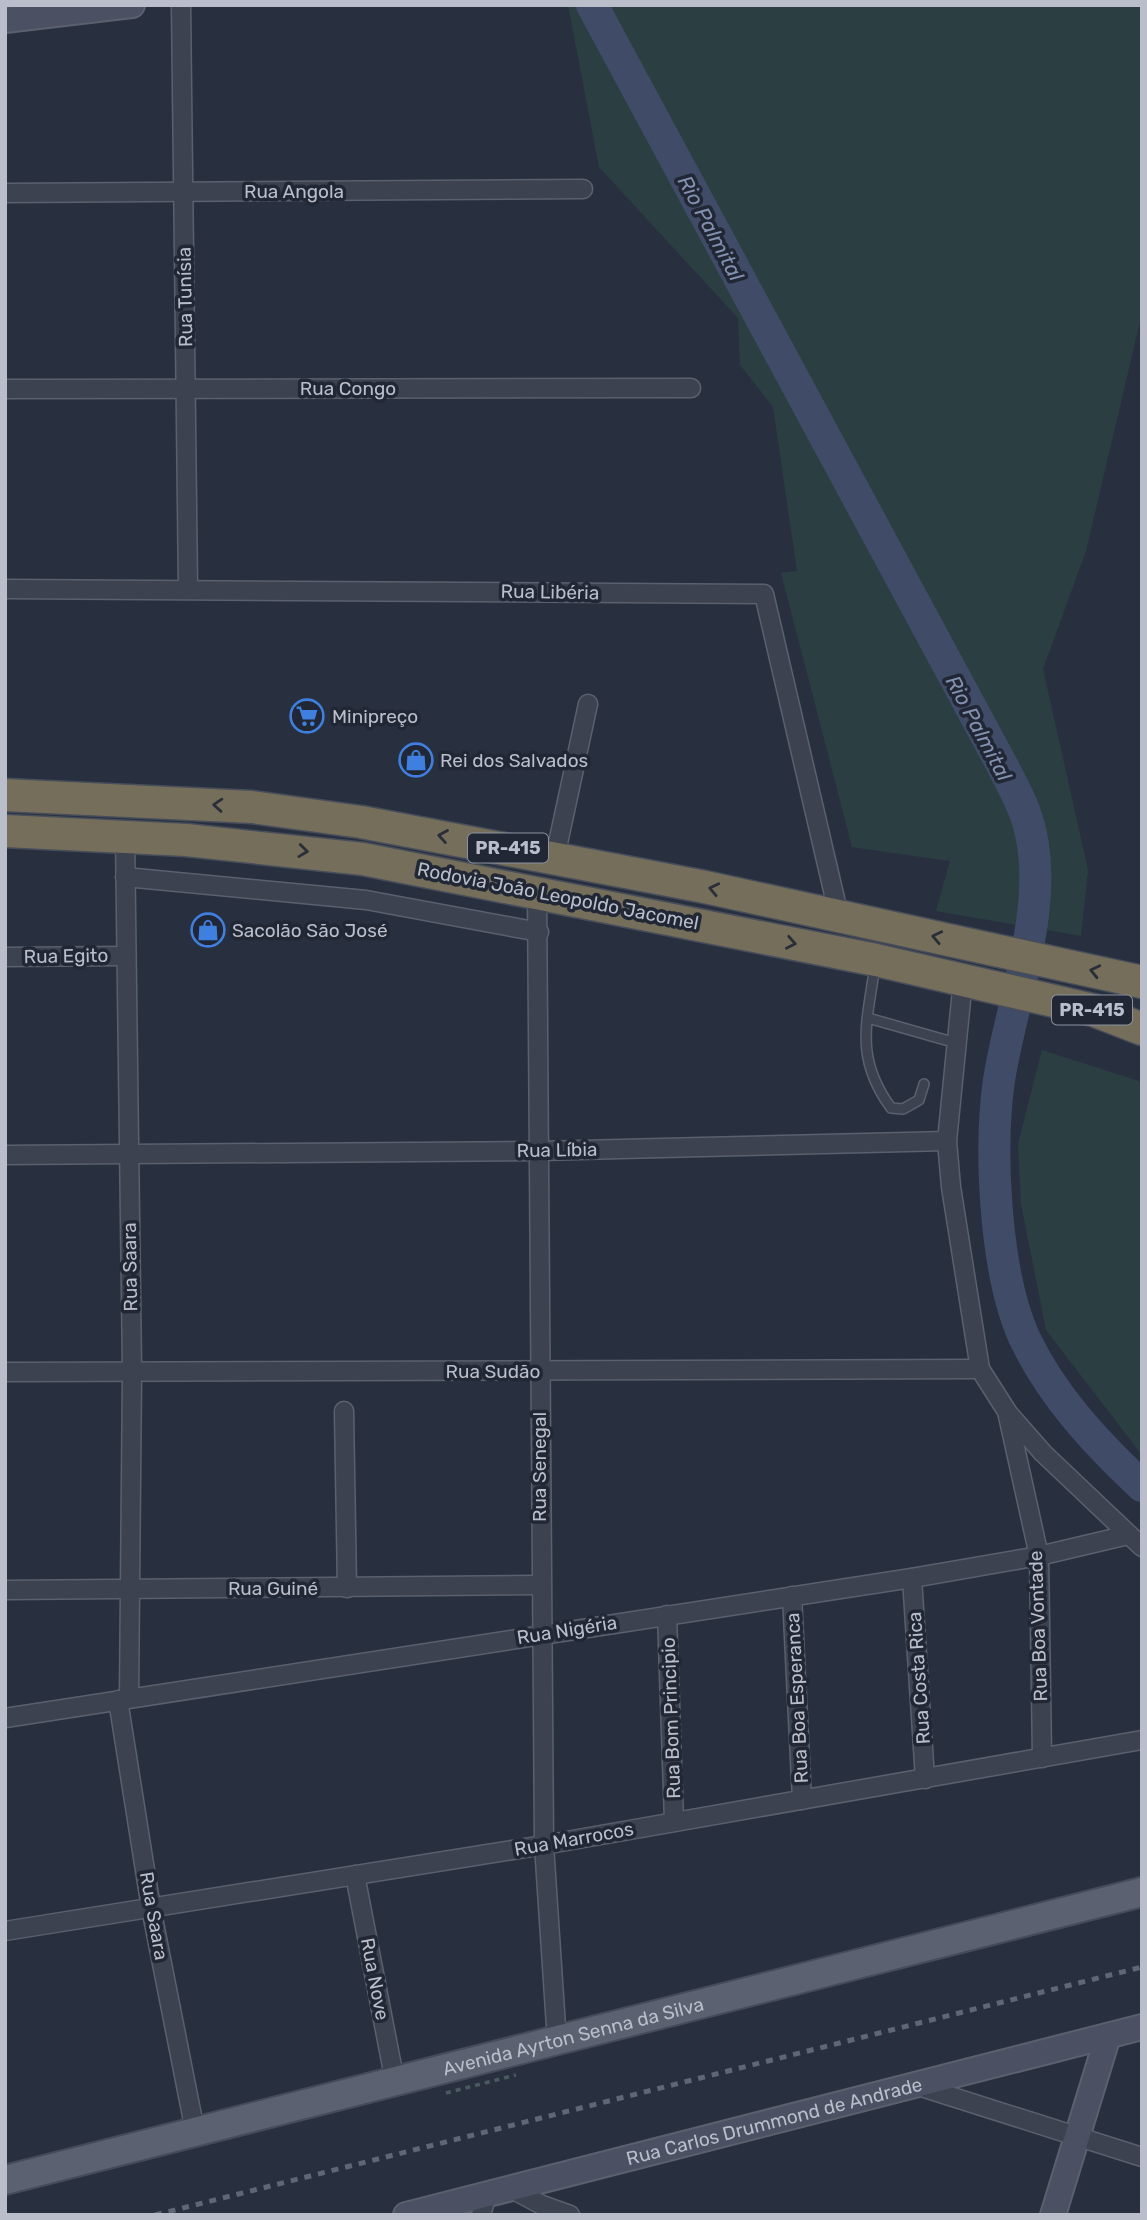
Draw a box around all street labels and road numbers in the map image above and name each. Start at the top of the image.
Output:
street label: Rua Angola [244,180,344,203]
street label: Rua Tunísia [173,247,197,347]
street label: Rua Congo [300,377,396,400]
street label: Rua Libéria [501,580,599,604]
road number: PR-415 [468,834,548,862]
street label: Rodovia João Leopoldo Jacomel [415,857,701,935]
street label: Rua Egito [23,944,109,968]
road number: PR-415 [1052,995,1132,1024]
street label: Rua Líbia [516,1138,598,1162]
street label: Rua Saara [118,1222,142,1312]
street label: Rua Sudão [446,1360,540,1383]
street label: Rua Senegal [528,1412,551,1522]
street label: Rua Boa Vontade [1024,1550,1052,1702]
street label: Rua Guiné [228,1577,318,1600]
street label: Rua Nigéria [515,1611,619,1649]
street label: Rua Costa Rica [903,1611,935,1745]
street label: Rua Boa Esperanca [781,1612,813,1784]
street label: Rua Bom Principio [657,1637,685,1799]
street label: Rua Marrocos [512,1817,636,1861]
street label: Rua Saara [135,1870,173,1962]
street label: Rua Nove [356,1936,394,2022]
street label: Avenida Ayrton Senna da Silva [440,1992,706,2080]
street label: Rua Carlos Drummond de Andrade [624,2072,925,2170]

